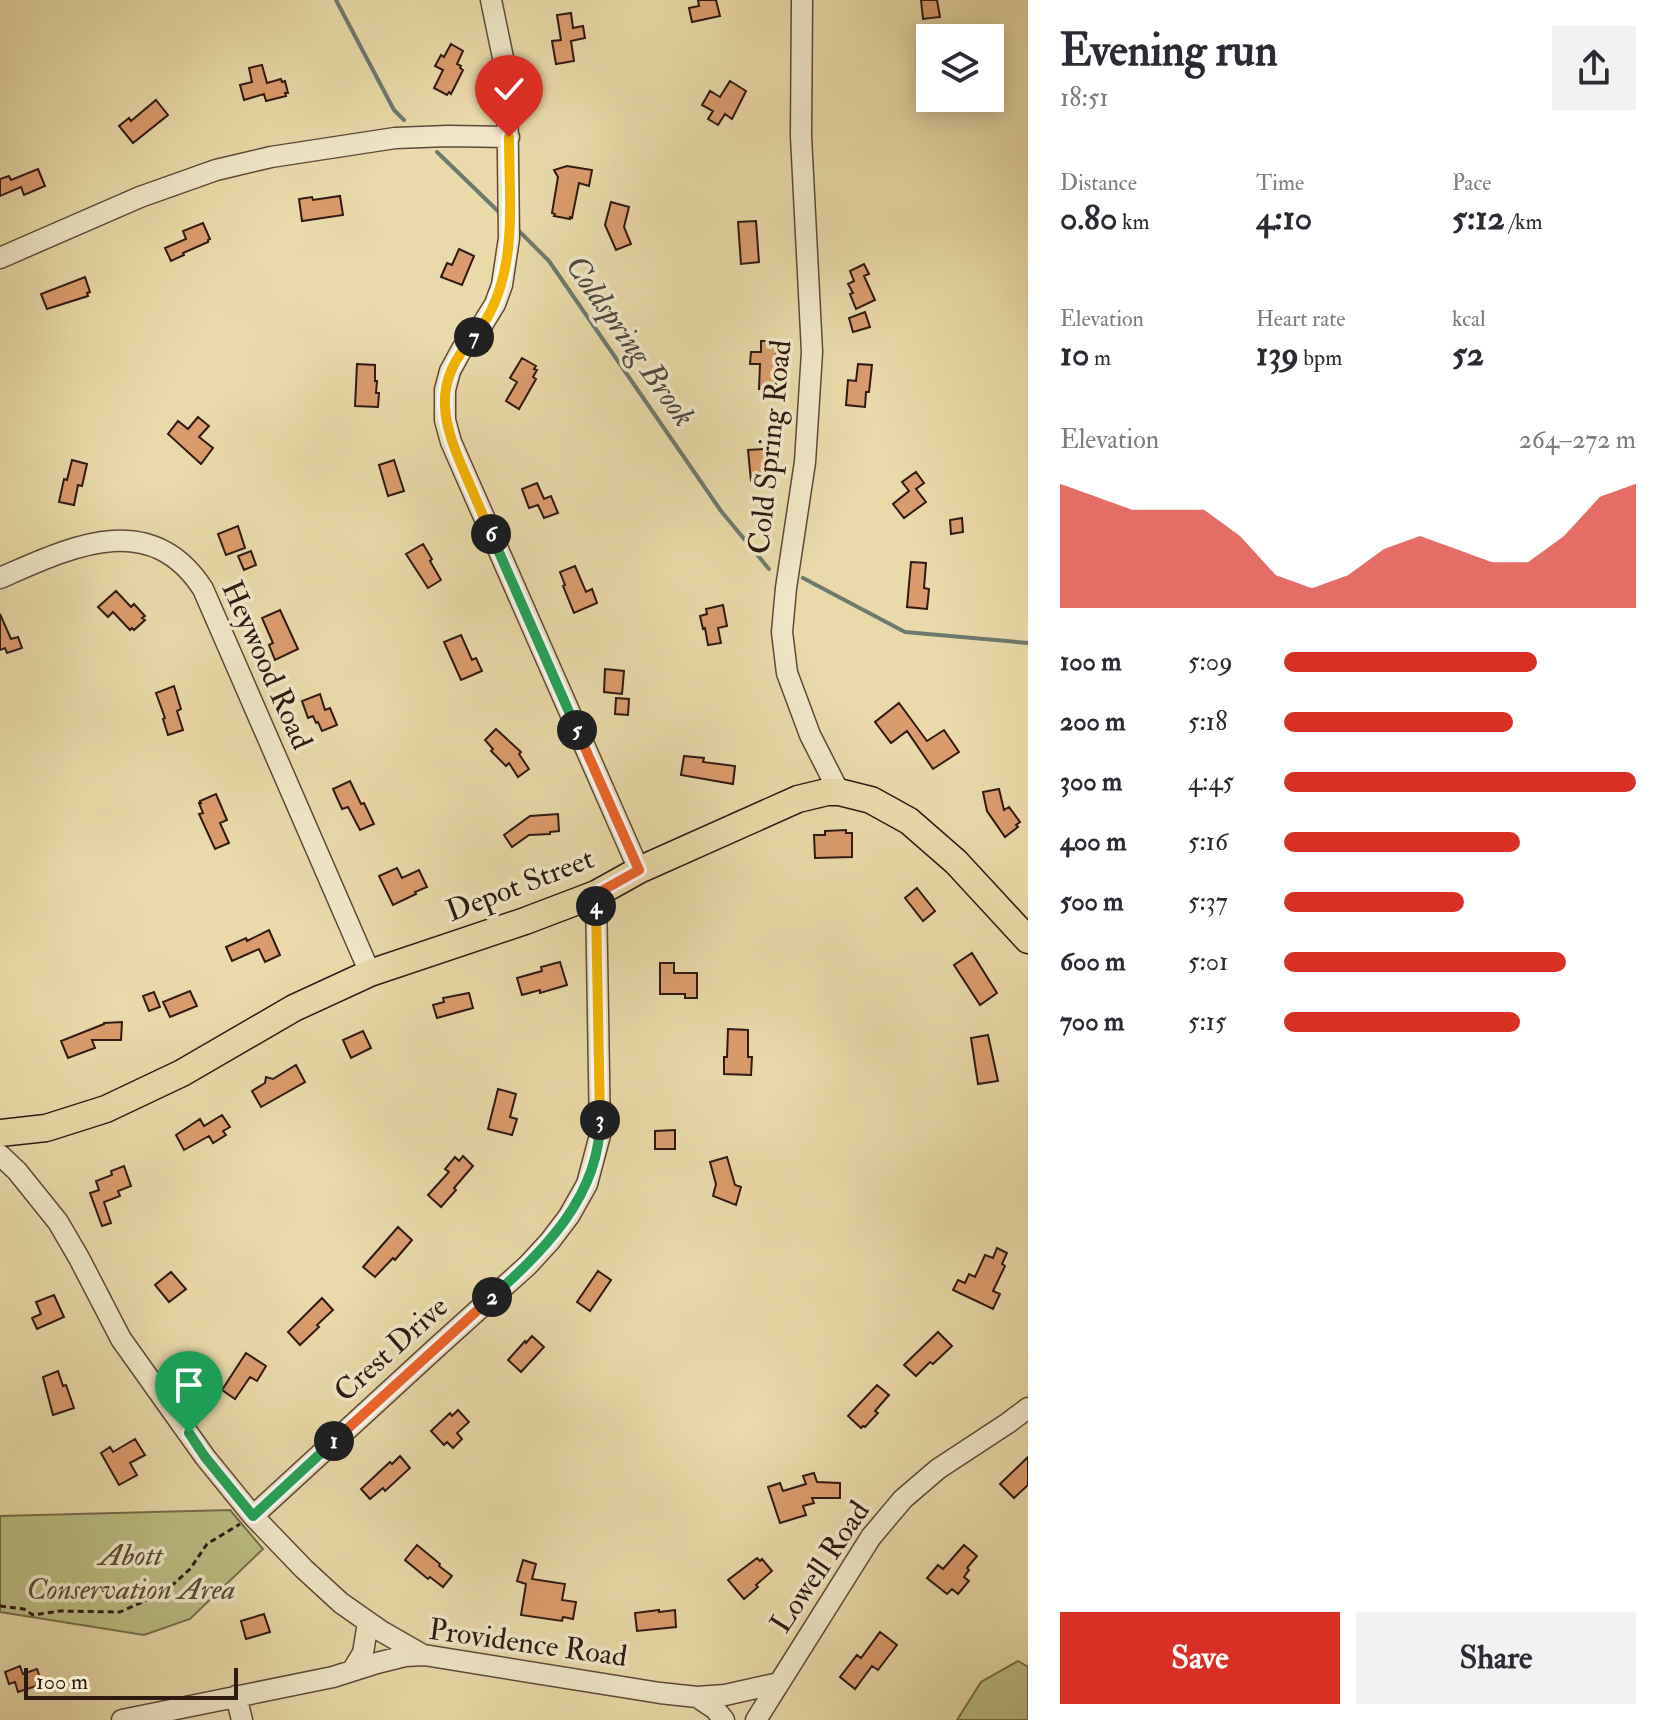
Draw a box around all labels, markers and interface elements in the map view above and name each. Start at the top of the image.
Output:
map controls [916,24,1004,112]
button: layers [916,24,1004,112]
text: Evening run [1060,24,1278,79]
button: share [1552,26,1636,110]
pin [475,55,543,137]
icon: check [487,67,531,111]
text: 18:51 [1060,82,1109,114]
text: Distance [1060,169,1137,197]
text: Time [1256,169,1304,197]
text: Pace [1452,169,1491,197]
text: 0.80 [1060,197,1117,240]
text: 4:10 [1256,197,1312,240]
text: 5:12 [1452,197,1505,240]
text: km [1117,208,1150,236]
text: /km [1505,208,1543,236]
water label: Coldspring Brook [556,248,704,434]
text: Elevation [1060,305,1144,333]
text: Heart rate [1256,305,1346,333]
text: kcal [1452,305,1486,333]
pin: 7 [454,317,494,357]
text: 7 [469,323,479,351]
text: 10 [1060,333,1089,376]
text: 139 [1256,333,1299,376]
text: 52 [1452,333,1484,376]
street label: Cold Spring Road [740,338,800,556]
text: m [1089,344,1111,372]
text: bpm [1299,344,1342,372]
text: Elevation [1060,424,1159,456]
text: 264–272 m [1519,424,1636,456]
pin: 6 [471,514,511,554]
text: 6 [485,520,497,548]
street label: Heywood Road [213,575,321,755]
text: 100 m [1060,646,1121,678]
text: 5:09 [1188,646,1233,678]
text: 200 m [1060,706,1125,738]
text: 5:18 [1188,706,1227,738]
pin: 5 [557,710,597,750]
text: 5 [572,716,582,744]
text: 300 m [1060,766,1122,798]
text: 4:45 [1188,766,1234,798]
text: 400 m [1060,826,1126,858]
text: 5:16 [1188,826,1228,858]
street label: Depot Street [441,840,599,930]
pin: 4 [576,886,616,926]
text: 500 m [1060,886,1124,918]
text: 5:37 [1188,886,1228,918]
text: 4 [590,892,602,920]
text: 600 m [1060,946,1125,978]
text: 5:01 [1188,946,1228,978]
text: 700 m [1060,1006,1124,1038]
text: 5:15 [1188,1006,1227,1038]
pin: 3 [580,1100,620,1140]
text: 3 [596,1106,604,1134]
pin: 2 [472,1277,512,1317]
text: 2 [486,1283,498,1311]
street label: Crest Drive [326,1288,456,1410]
pin [155,1351,223,1433]
icon: arrive [167,1363,211,1407]
pin: 1 [314,1421,354,1461]
text: 1 [330,1427,338,1455]
street label: Lowell Road [762,1494,878,1640]
park label: Abott Conservation Area [26,1537,236,1608]
street label: Providence Road [427,1611,630,1675]
button: Save [1060,1612,1340,1704]
button: Share [1356,1612,1636,1704]
scale bar [24,1664,238,1700]
text: 100 m [36,1668,88,1696]

